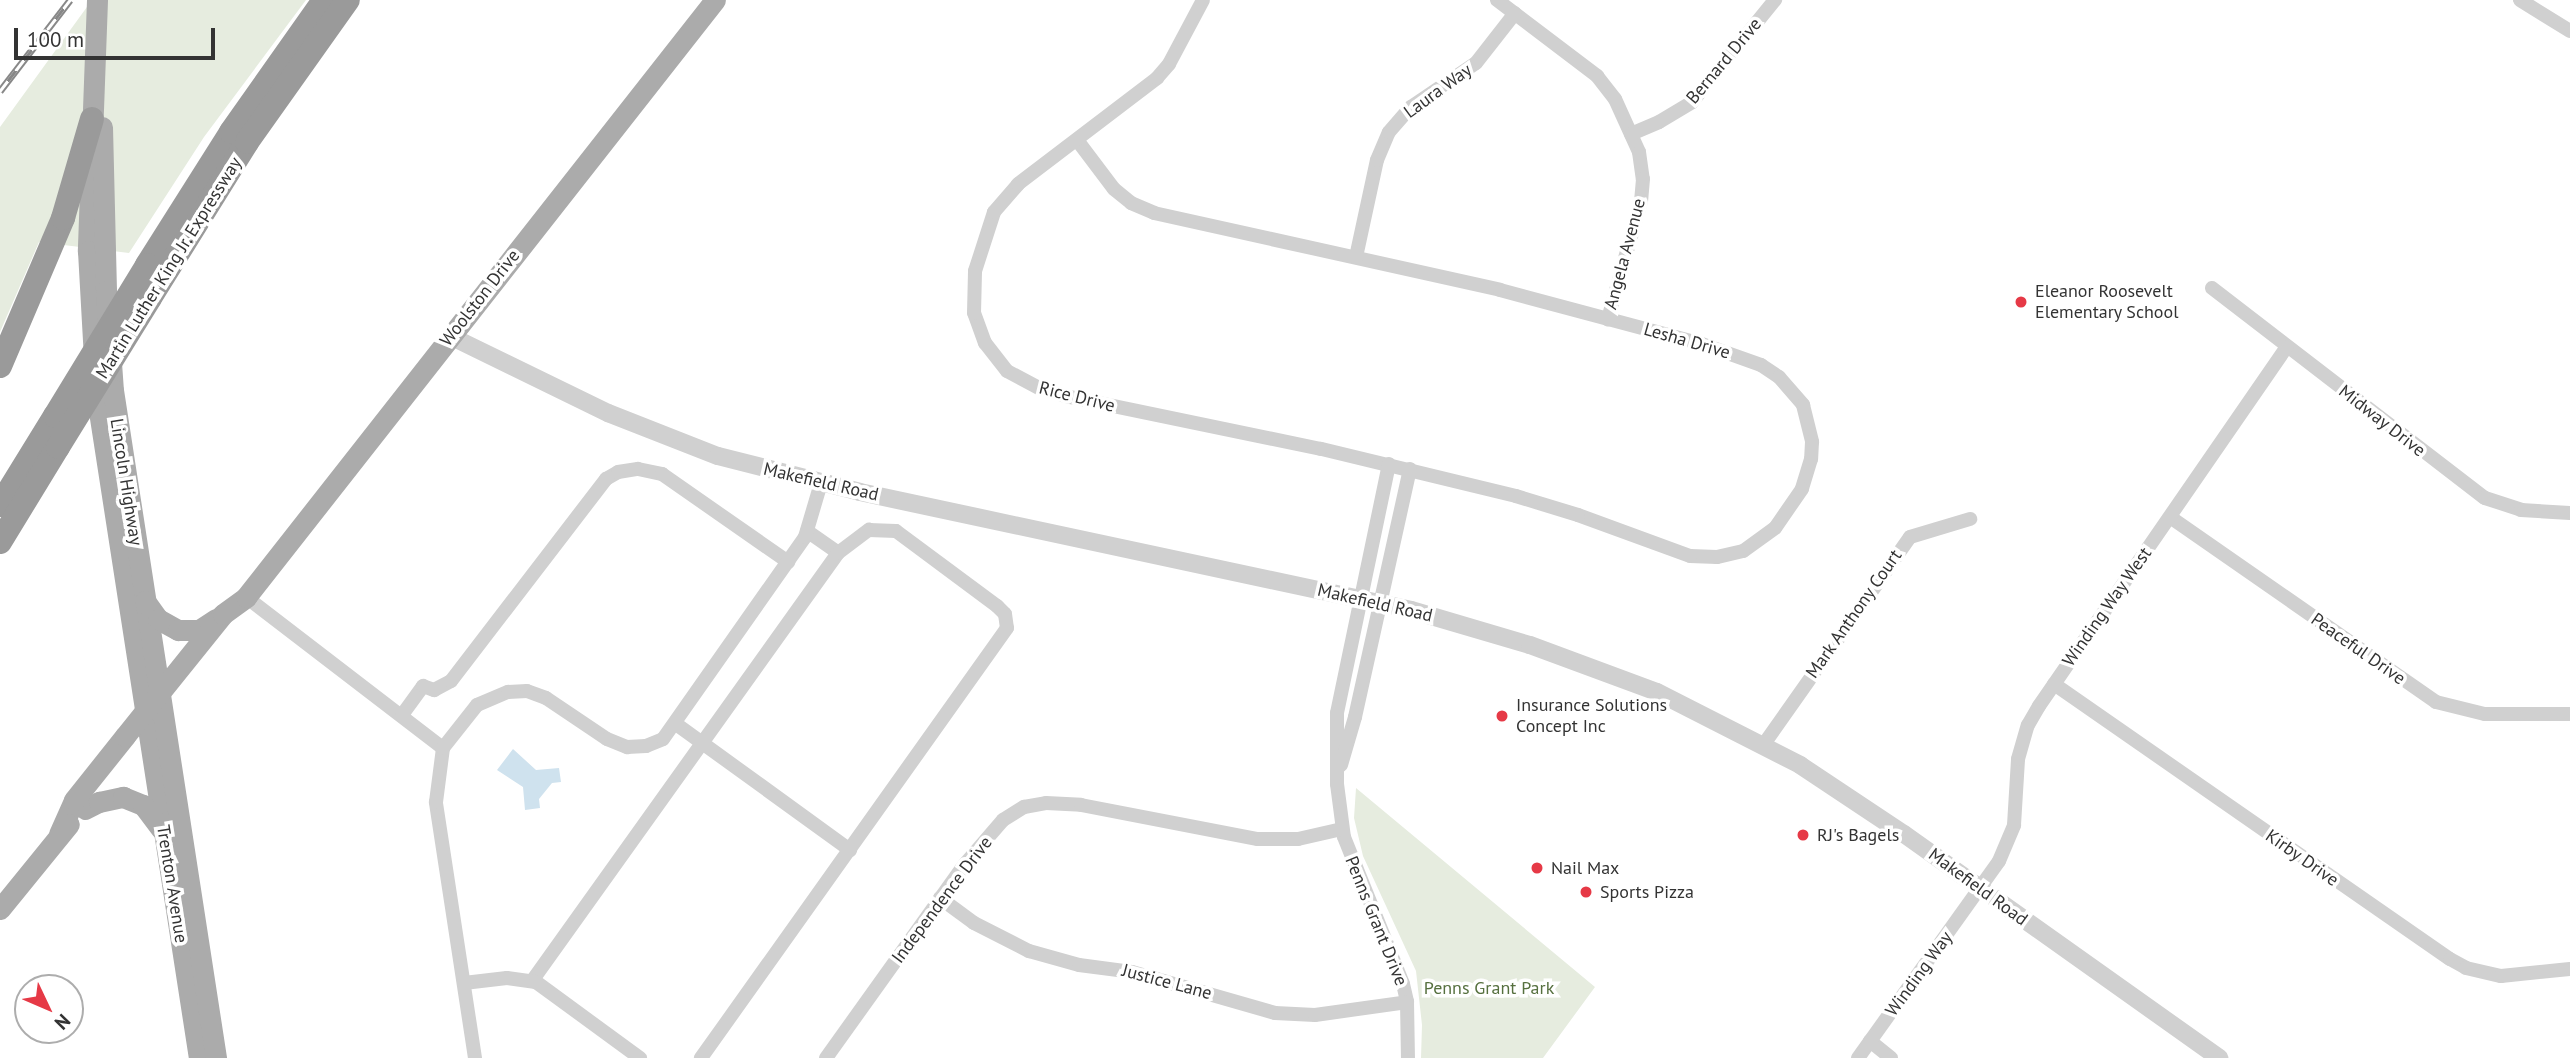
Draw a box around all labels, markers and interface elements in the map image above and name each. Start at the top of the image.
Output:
scale bar [18,14,219,58]
street label: Bernard Drive [1682,14,1766,108]
text: 100 m [27,26,84,53]
street label: Laura Way [1400,59,1476,123]
street label: Martin Luther King Jr. Expressway [91,153,247,383]
street label: Angela Avenue [1600,196,1650,312]
street label: Woolston Drive [436,245,524,351]
place label: Eleanor Roosevelt Elementary School [2035,281,2179,324]
marker: Eleanor Roosevelt Elementary School [2013,294,2029,310]
street label: Lesha Drive [1641,318,1733,364]
street label: Rice Drive [1037,377,1117,417]
street label: Midway Drive [2334,380,2430,462]
street label: Lincoln Highway [105,417,147,547]
street label: Makefield Road [761,458,881,506]
street label: Winding Way West [2058,543,2156,671]
street label: Mark Anthony Court [1801,545,1907,683]
street label: Makefield Road [1315,579,1435,627]
street label: Peaceful Drive [2307,609,2409,689]
place label: Insurance Solutions Concept Inc [1516,695,1667,738]
marker: Insurance Solutions Concept Inc [1494,708,1510,724]
street label: Trenton Avenue [152,823,192,945]
place label: RJ's Bagels [1817,824,1899,846]
street label: Kirby Drive [2261,825,2343,891]
marker: RJ's Bagels [1795,827,1811,843]
street label: Independence Drive [887,832,997,968]
street label: Makefield Road [1924,844,2032,930]
street label: Penns Grant Drive [1340,853,1412,989]
place label: Nail Max [1551,857,1619,879]
marker: Nail Max [1529,860,1545,876]
place label: Sports Pizza [1600,881,1694,903]
marker: Sports Pizza [1578,884,1594,900]
street label: Winding Way [1881,927,1957,1021]
street label: Justice Lane [1120,960,1214,1004]
north arrow [14,974,84,1044]
park label: Penns Grant Park [1424,977,1554,999]
text: N [50,1009,76,1035]

